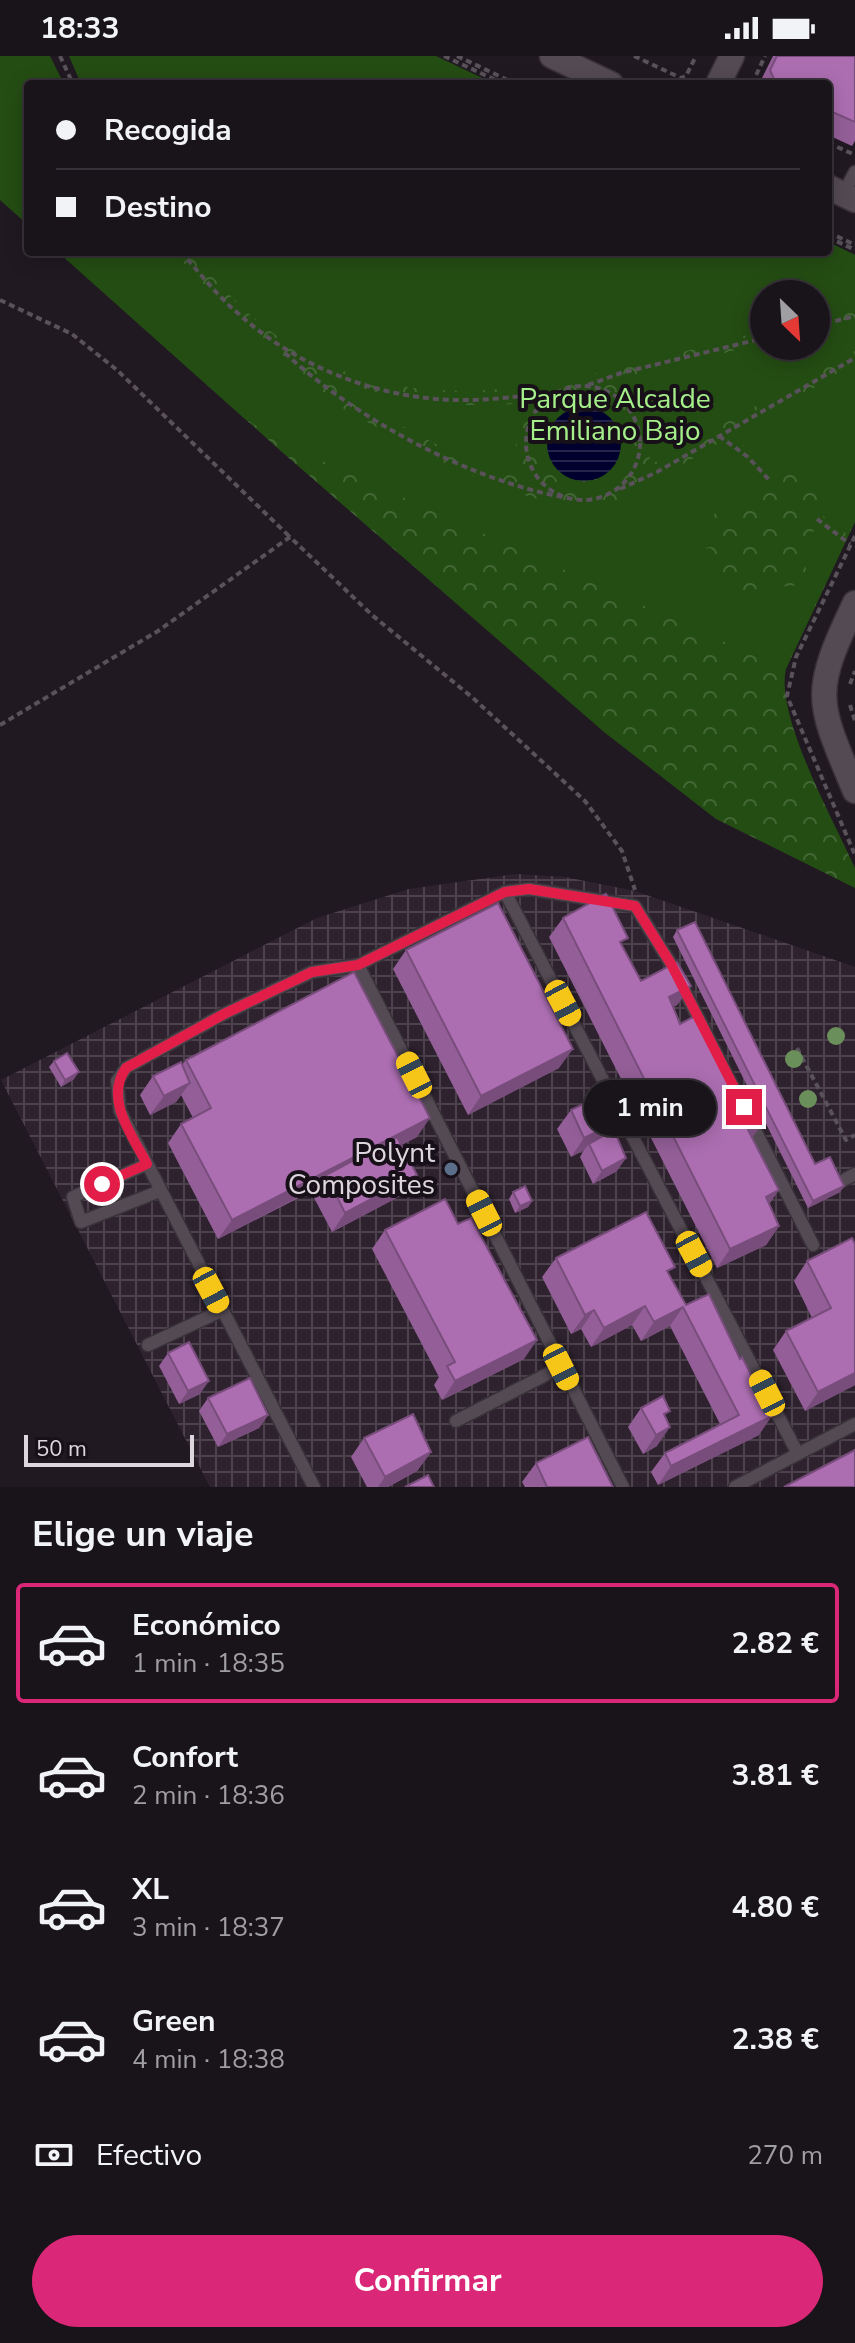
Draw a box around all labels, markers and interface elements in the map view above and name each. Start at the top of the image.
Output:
text: 18:33 [40,8,119,49]
text: Recogida [104,110,232,151]
text: Destino [104,187,212,228]
north arrow [750,280,830,360]
map controls [750,280,830,360]
park label: Parque Alcalde Emiliano Bajo [519,380,711,450]
car [541,976,585,1030]
car [392,1048,436,1102]
callout: 1 min [584,1079,716,1135]
route end [726,1089,762,1125]
text: 1 min [616,1090,684,1125]
place label: Polynt Composites [288,1134,435,1204]
marker: Polynt Composites [442,1160,460,1178]
route start [84,1166,120,1202]
car [462,1186,506,1240]
car [672,1227,716,1281]
car [189,1263,233,1317]
car [539,1340,583,1394]
car [745,1366,789,1420]
scale bar [24,1431,194,1467]
text: 50 m [36,1434,87,1464]
text: Elige un viaje [32,1510,253,1559]
text: Económico [132,1605,281,1646]
icon: car [36,1607,108,1679]
text: 2.82 € [731,1623,819,1664]
text: 1 min · 18:35 [132,1646,285,1681]
text: Confort [132,1737,238,1778]
icon: car [36,1739,108,1811]
text: 3.81 € [731,1755,819,1796]
text: 2 min · 18:36 [132,1778,285,1813]
text: XL [132,1869,169,1910]
icon: car [36,1871,108,1943]
text: 4.80 € [731,1887,819,1928]
text: 3 min · 18:37 [132,1910,285,1945]
text: Green [132,2001,216,2042]
icon: car [36,2003,108,2075]
text: 2.38 € [731,2019,819,2060]
text: 4 min · 18:38 [132,2042,285,2077]
icon: cash [32,2133,76,2177]
text: Efectivo [96,2135,202,2176]
text: 270 m [747,2138,823,2173]
button: Confirmar [32,2235,823,2327]

